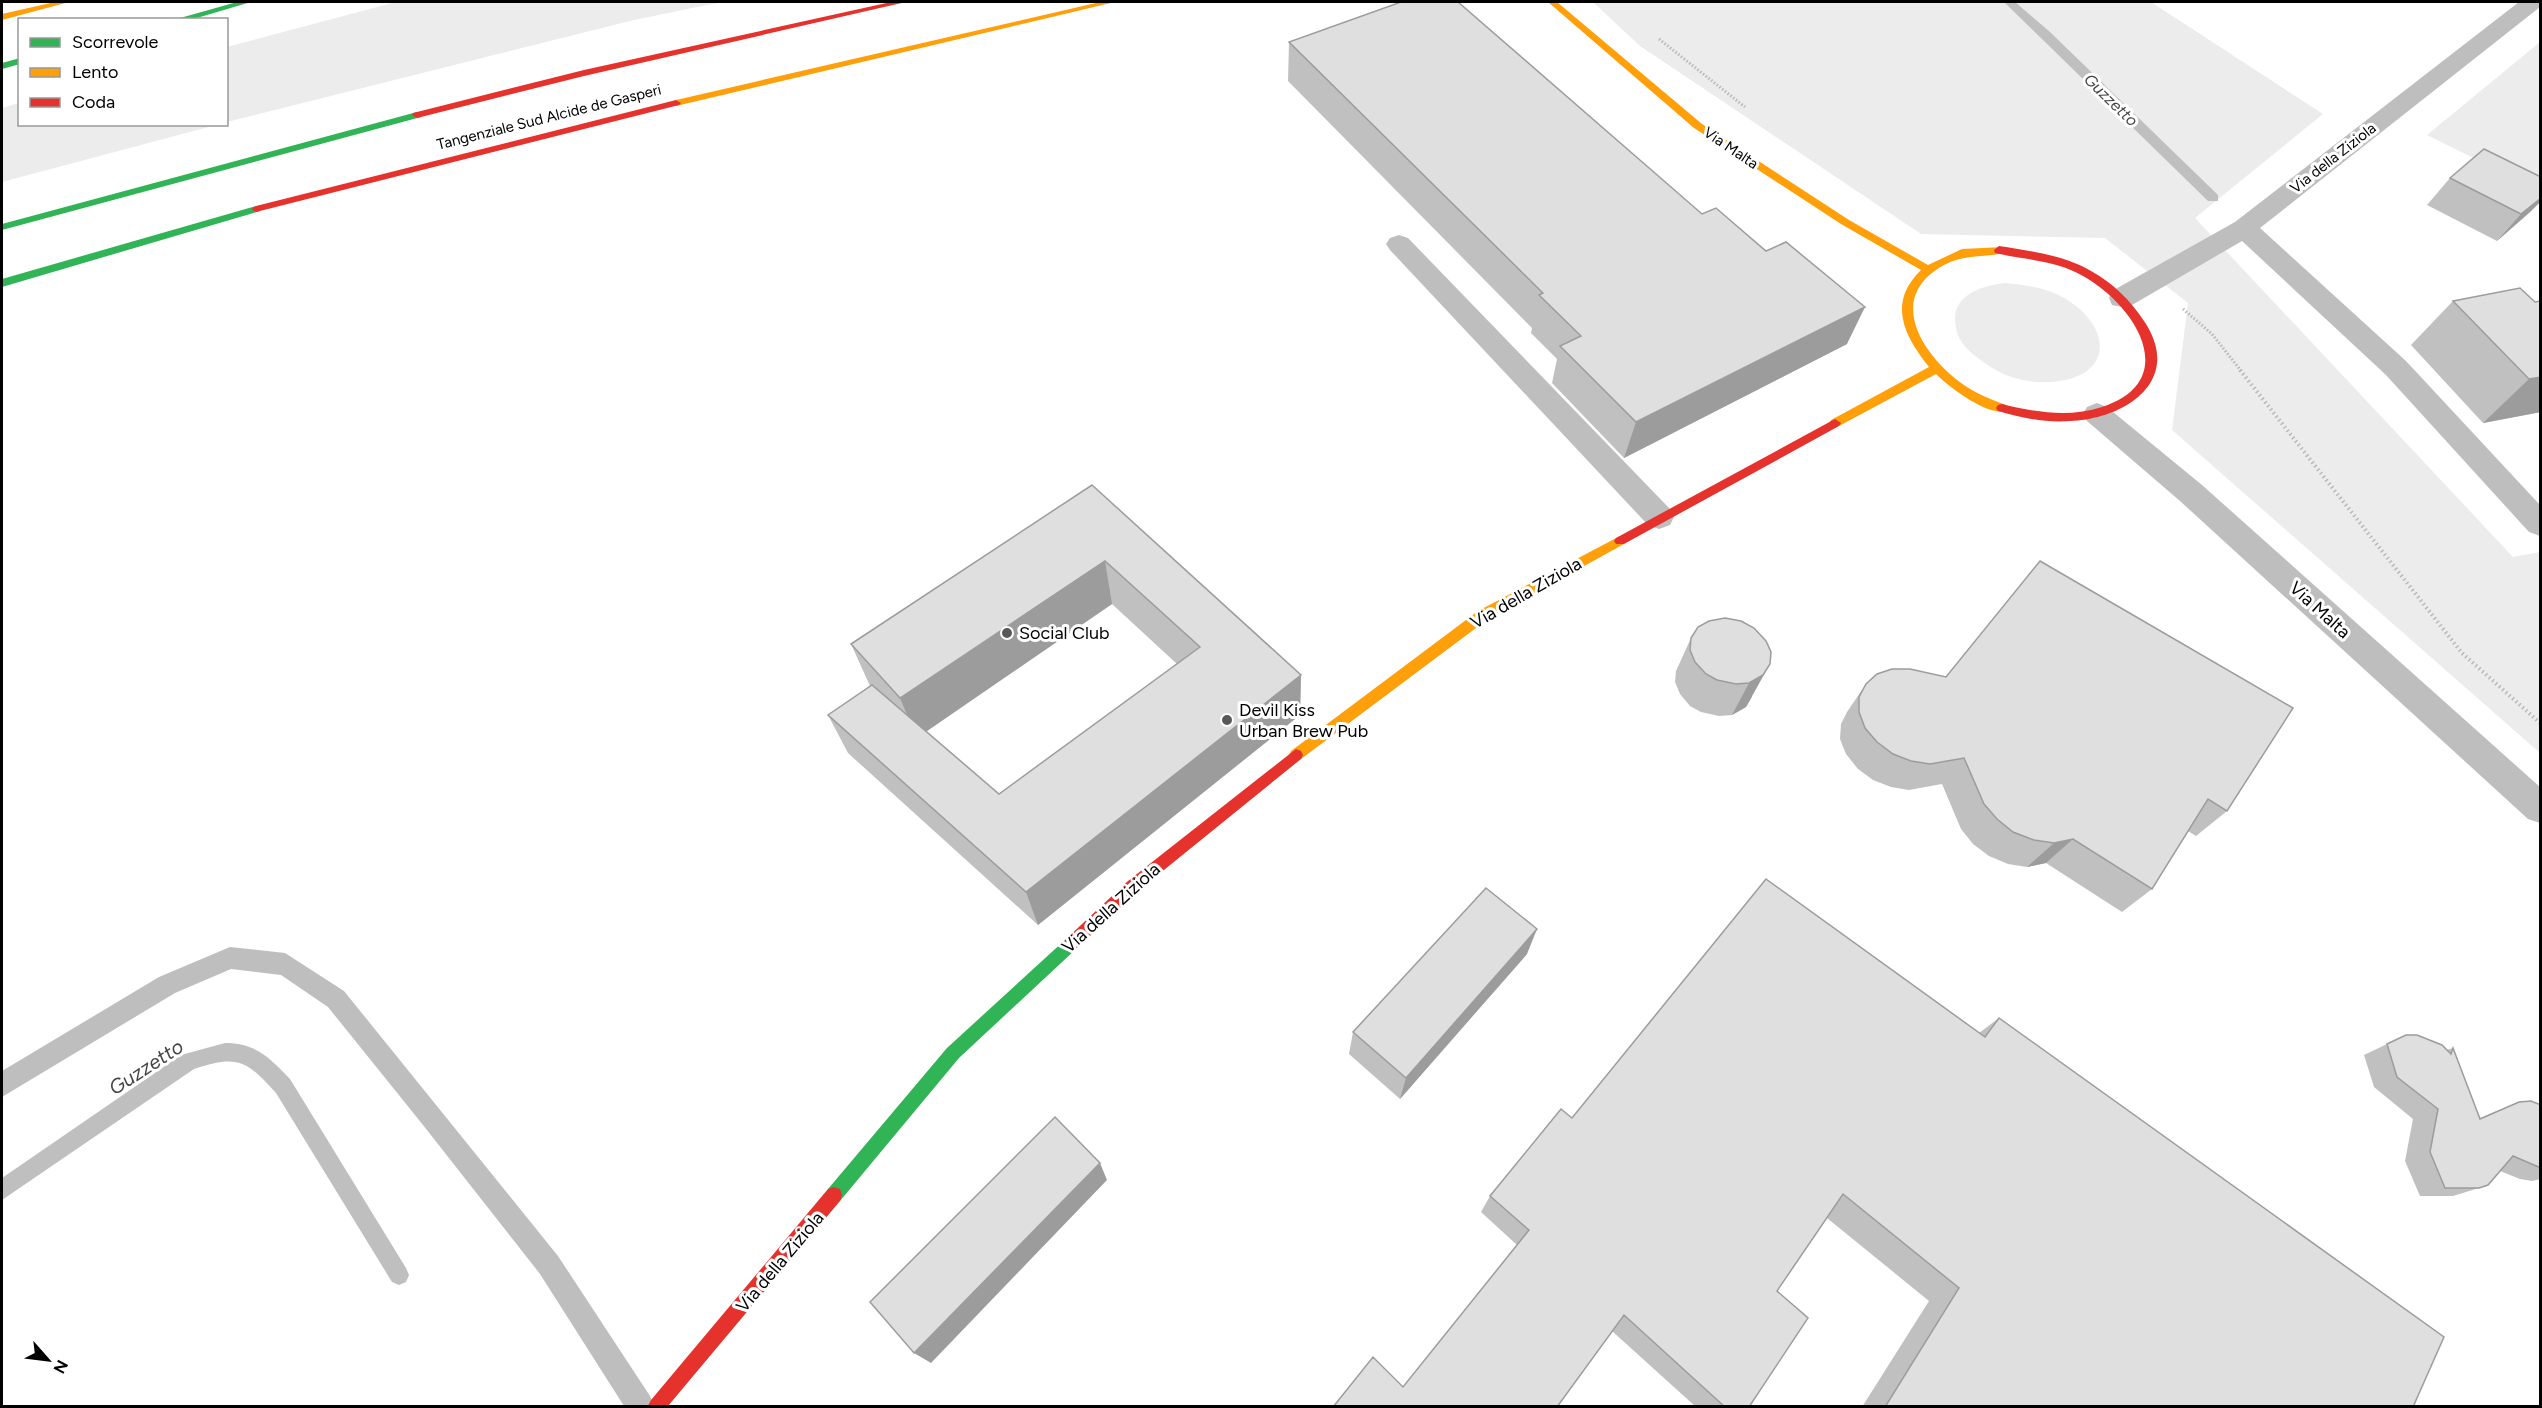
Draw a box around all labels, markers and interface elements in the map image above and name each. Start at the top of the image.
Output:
legend [18,18,228,126]
text: Scorrevole [72,31,159,53]
text: Lento [72,61,118,83]
water label: Guzzetto [2080,70,2142,130]
street label: Tangenziale Sud Alcide de Gasperi [435,80,663,154]
text: Coda [72,91,115,113]
street label: Via della Ziziola [2287,119,2379,197]
street label: Via Malta [1700,123,1762,173]
street label: Via della Ziziola [1467,552,1585,634]
street label: Via Malta [2285,577,2355,643]
place label: Social Club [1019,622,1110,644]
marker: Social Club [1000,626,1014,640]
place label: Devil Kiss Urban Brew Pub [1239,699,1368,742]
marker: Devil Kiss Urban Brew Pub [1220,713,1234,727]
street label: Via della Ziziola [1057,858,1165,958]
water label: Guzzetto [104,1034,188,1100]
street label: Via della Ziziola [732,1207,828,1317]
north arrow [18,1330,78,1390]
text: N [50,1357,72,1377]

